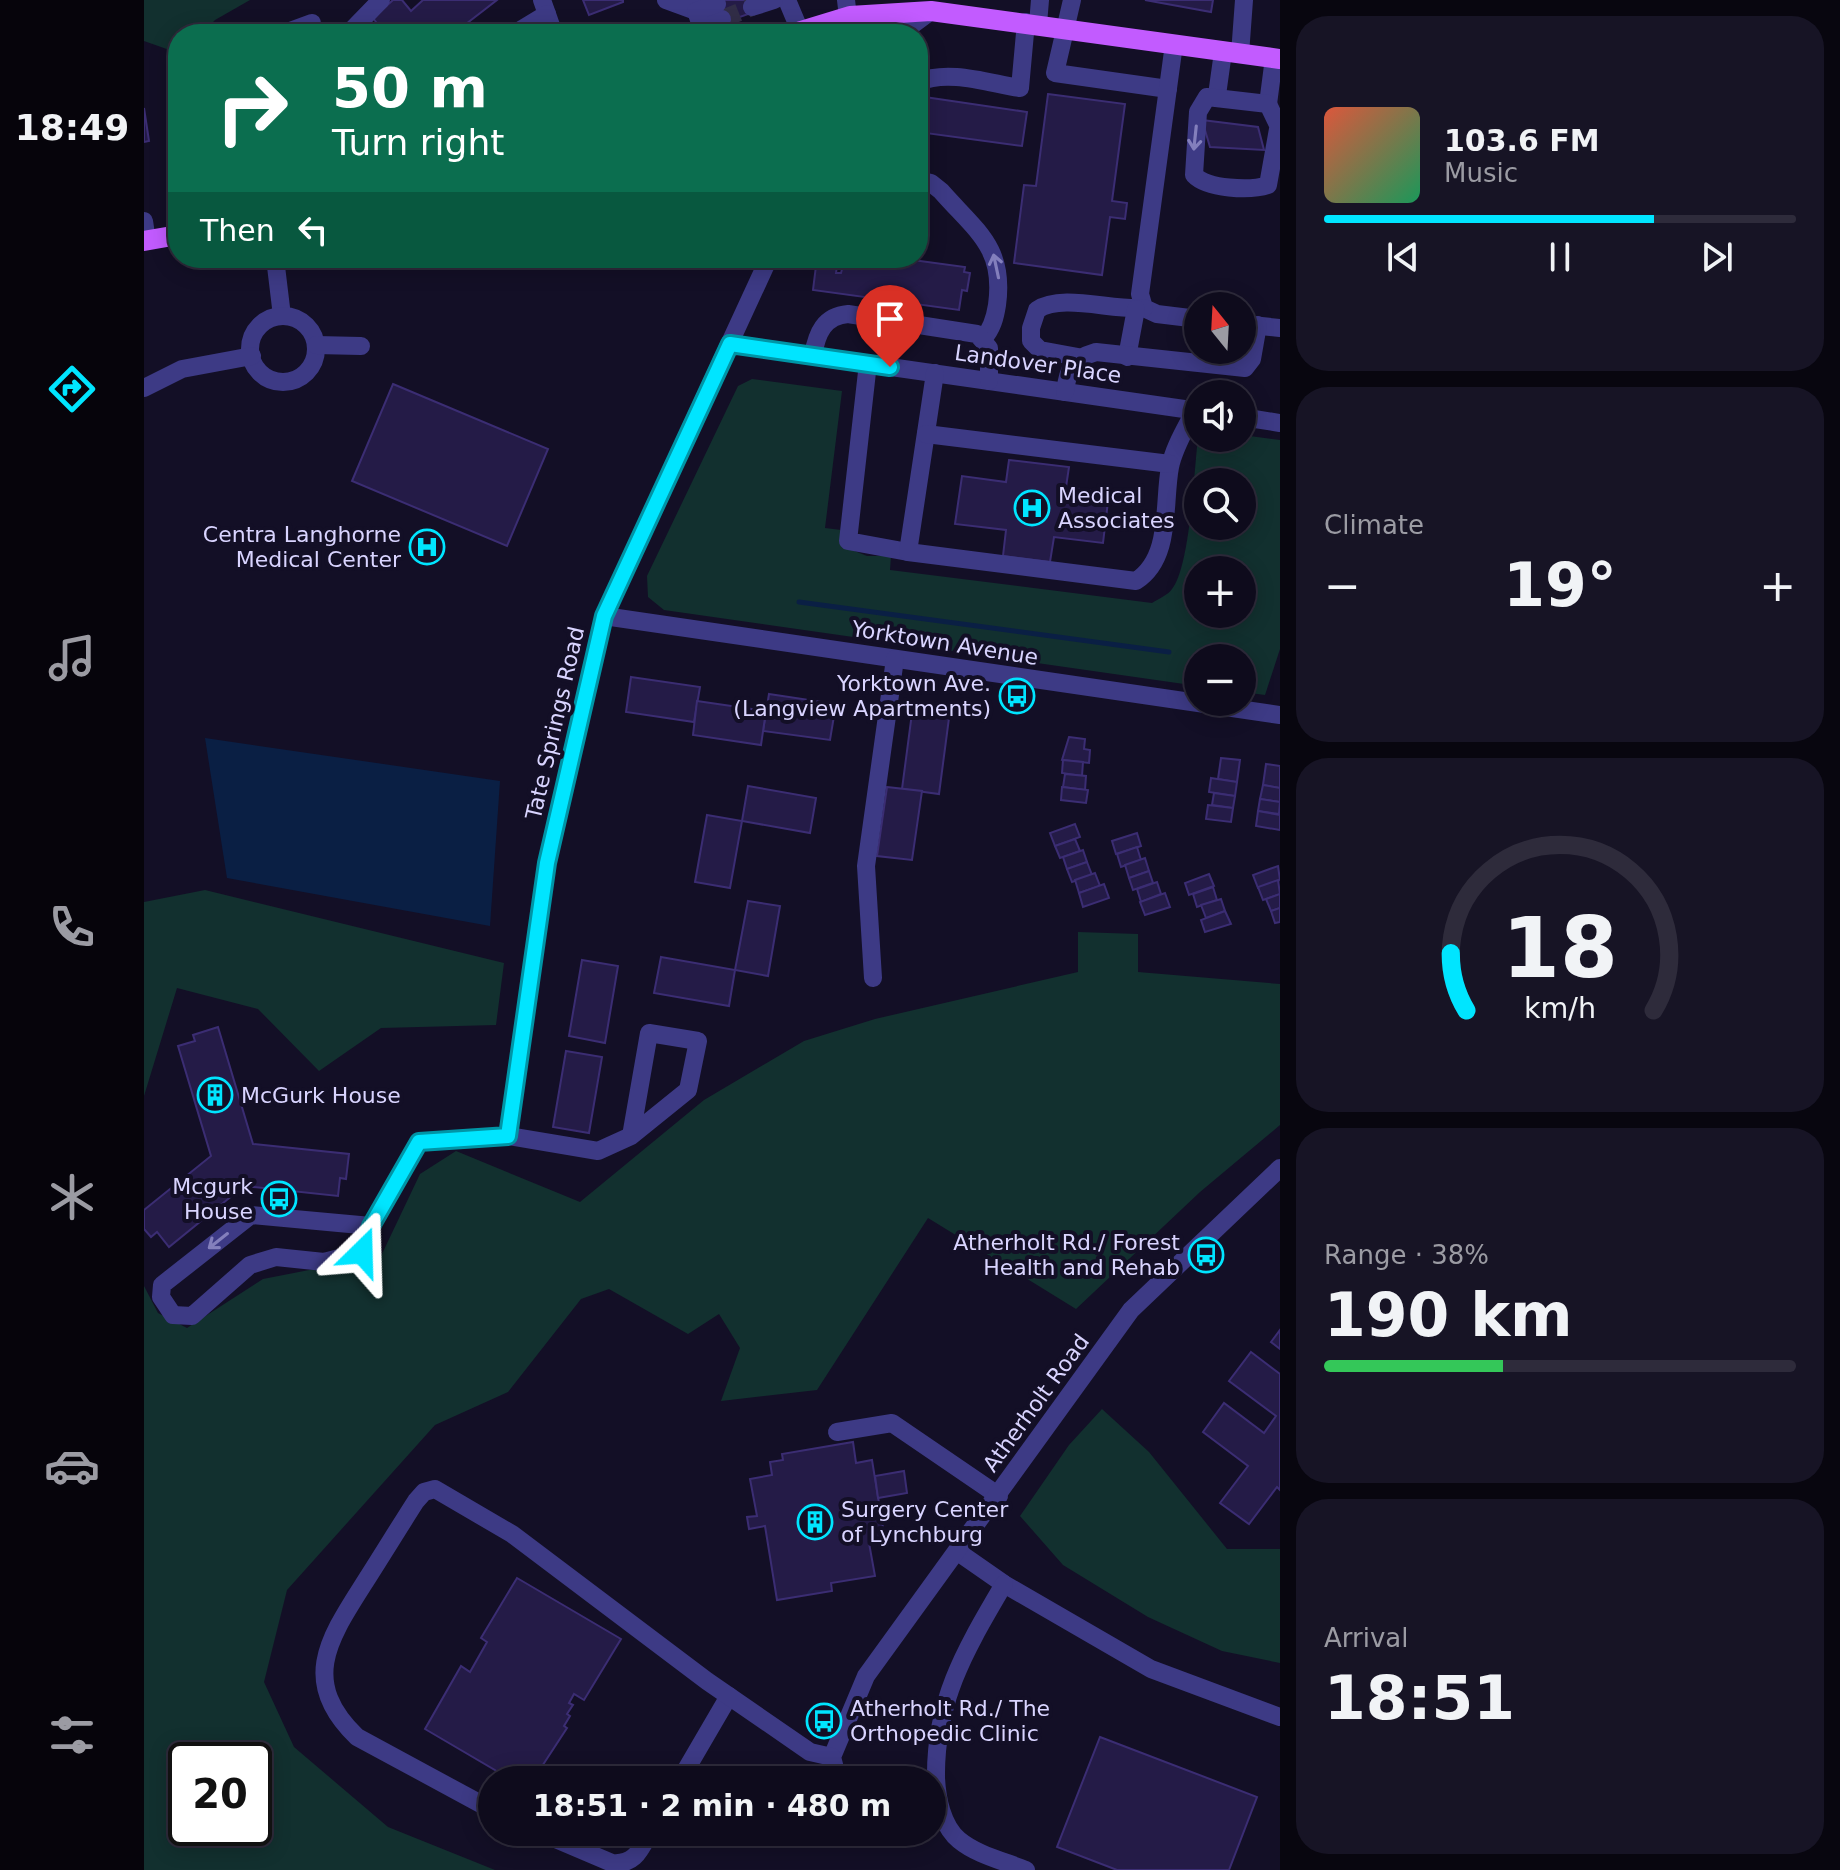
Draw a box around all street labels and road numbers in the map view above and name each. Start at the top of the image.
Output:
street label: Landover Place [953,340,1123,388]
street label: Yorktown Avenue [849,616,1040,670]
street label: Tate Springs Road [520,624,589,823]
street label: Atherholt Road [978,1329,1094,1477]

